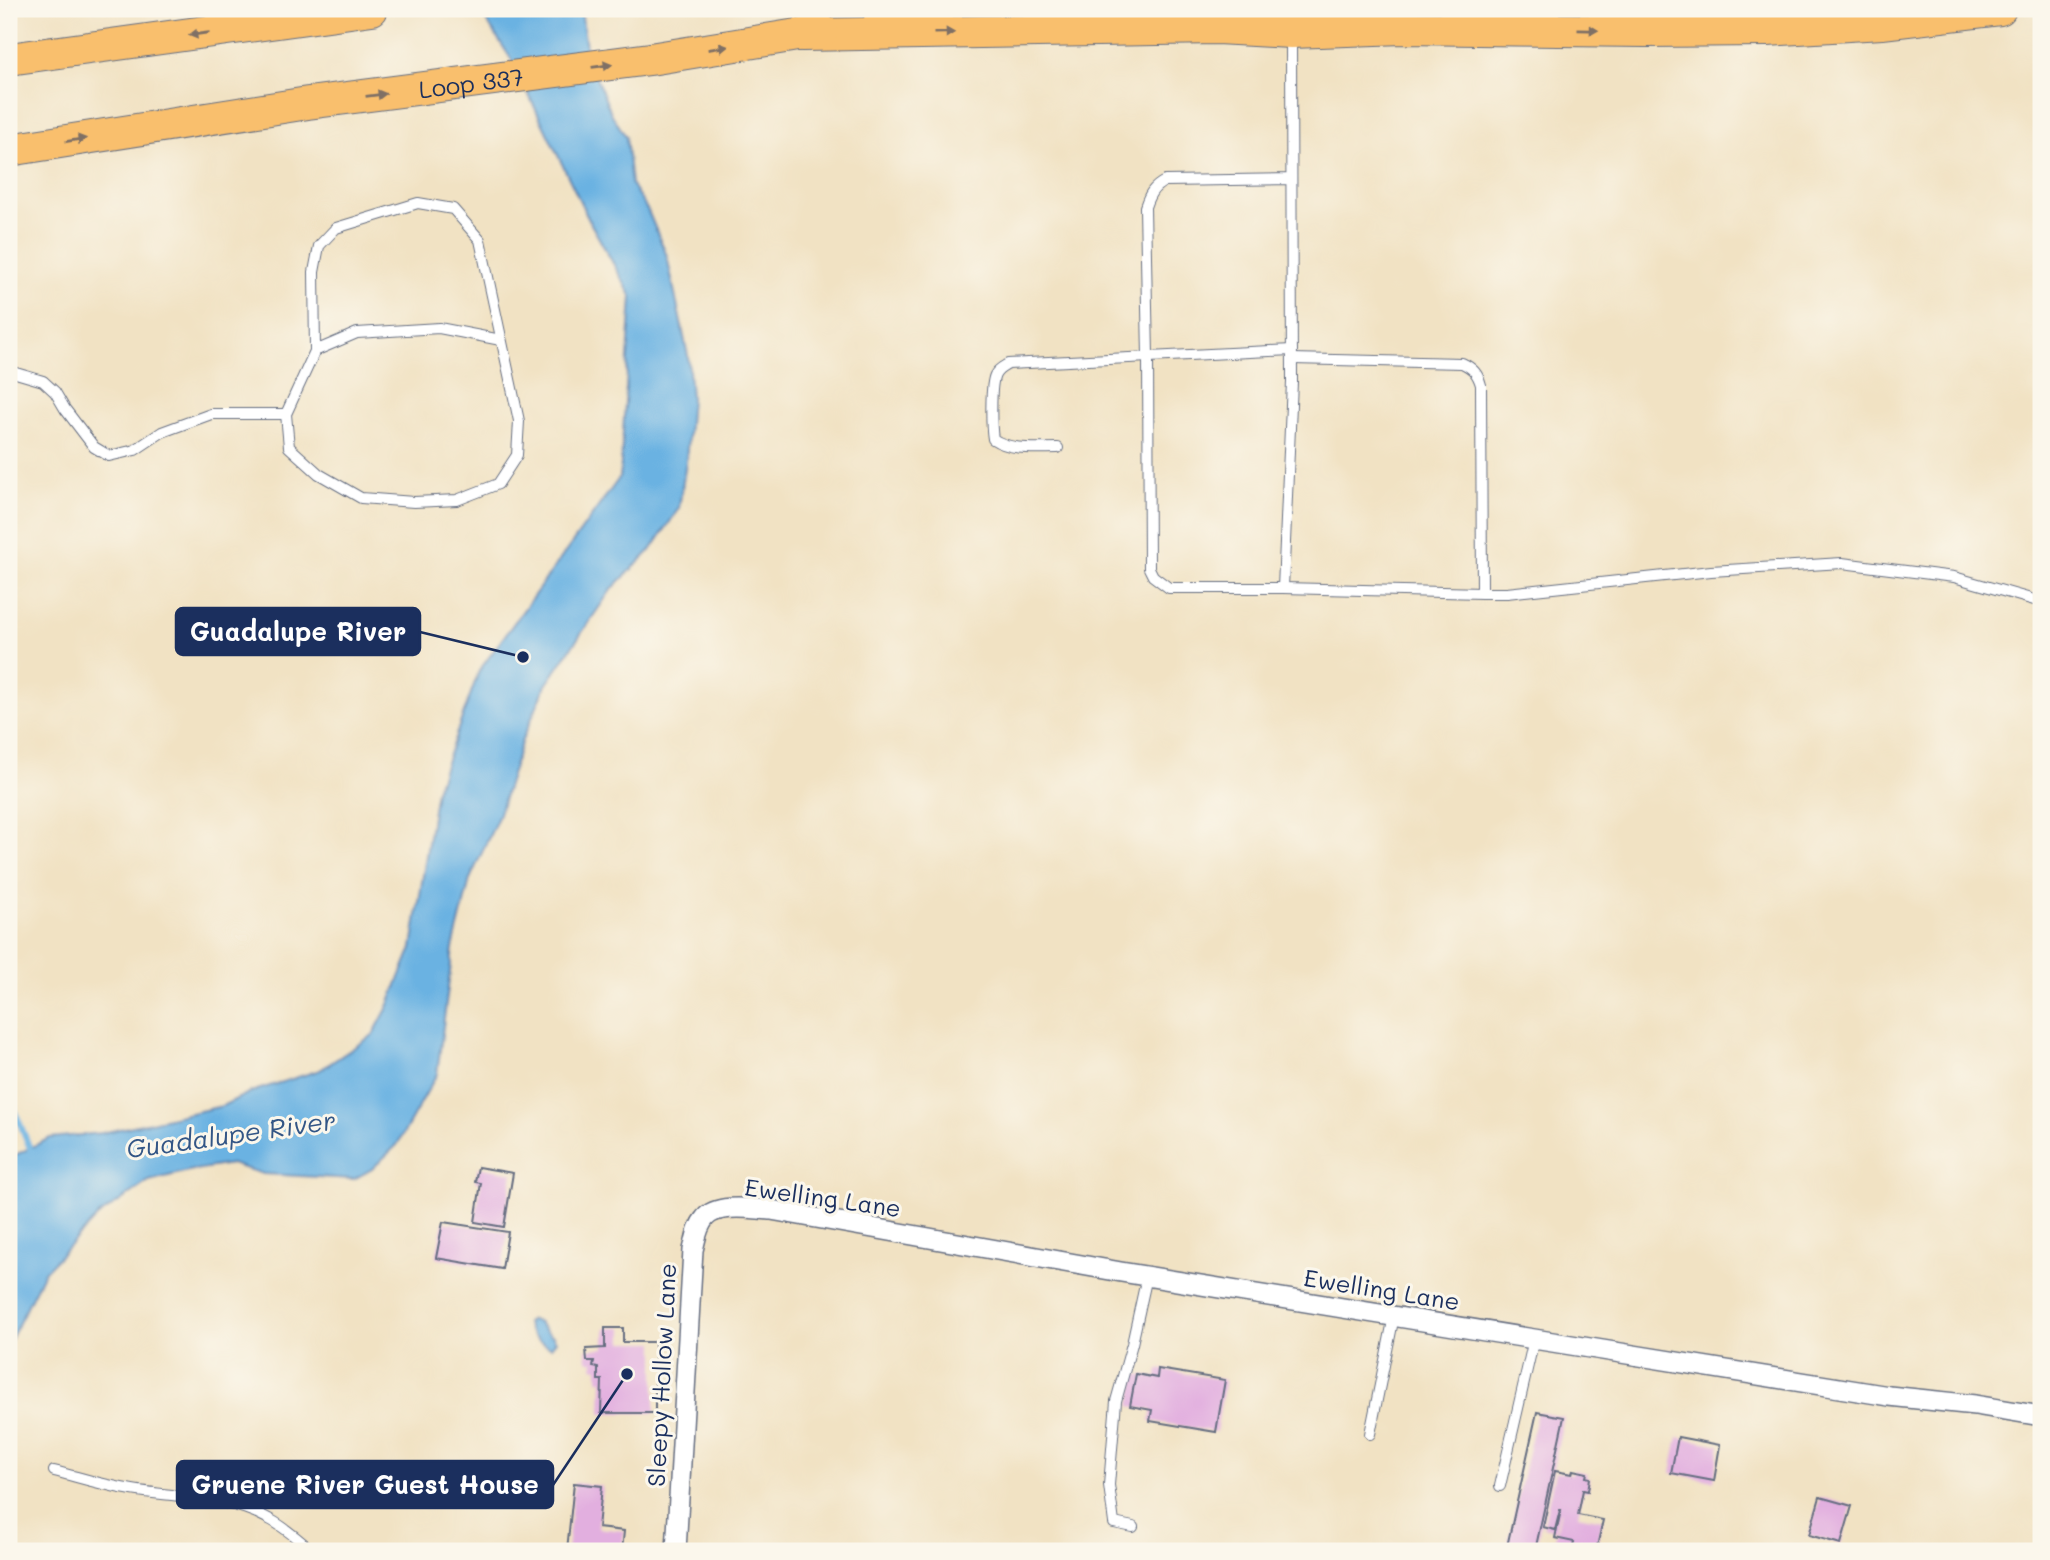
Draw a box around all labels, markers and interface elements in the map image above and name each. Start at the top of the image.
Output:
one-way arrow [1577,25,1599,36]
one-way arrow [933,27,955,38]
one-way arrow [187,28,209,39]
one-way arrow [707,42,729,53]
street label: Loop 337 [417,60,525,104]
one-way arrow [591,60,613,71]
one-way arrow [365,89,387,100]
one-way arrow [65,134,87,145]
callout: Guadalupe River [176,608,420,655]
text: Guadalupe River [190,614,406,648]
water label: Guadalupe River [124,1102,338,1166]
street label: Ewelling Lane [743,1171,903,1223]
street label: Ewelling Lane [1302,1261,1462,1317]
street label: Sleepy Hollow Lane [640,1262,682,1488]
callout: Gruene River Guest House [177,1461,553,1508]
text: Gruene River Guest House [191,1467,539,1501]

